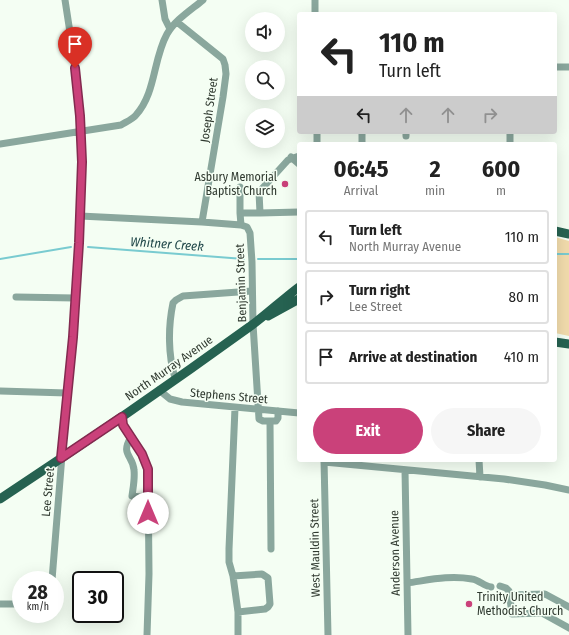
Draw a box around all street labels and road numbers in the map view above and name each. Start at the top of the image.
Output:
street label: Joseph Street [197,76,221,143]
street label: Benjamin Street [233,243,249,323]
street label: North Murray Avenue [123,333,215,403]
street label: Stephens Street [190,386,269,406]
street label: Lee Street [39,467,57,517]
street label: West Mauldin Street [307,499,323,597]
street label: Anderson Avenue [387,510,403,596]

